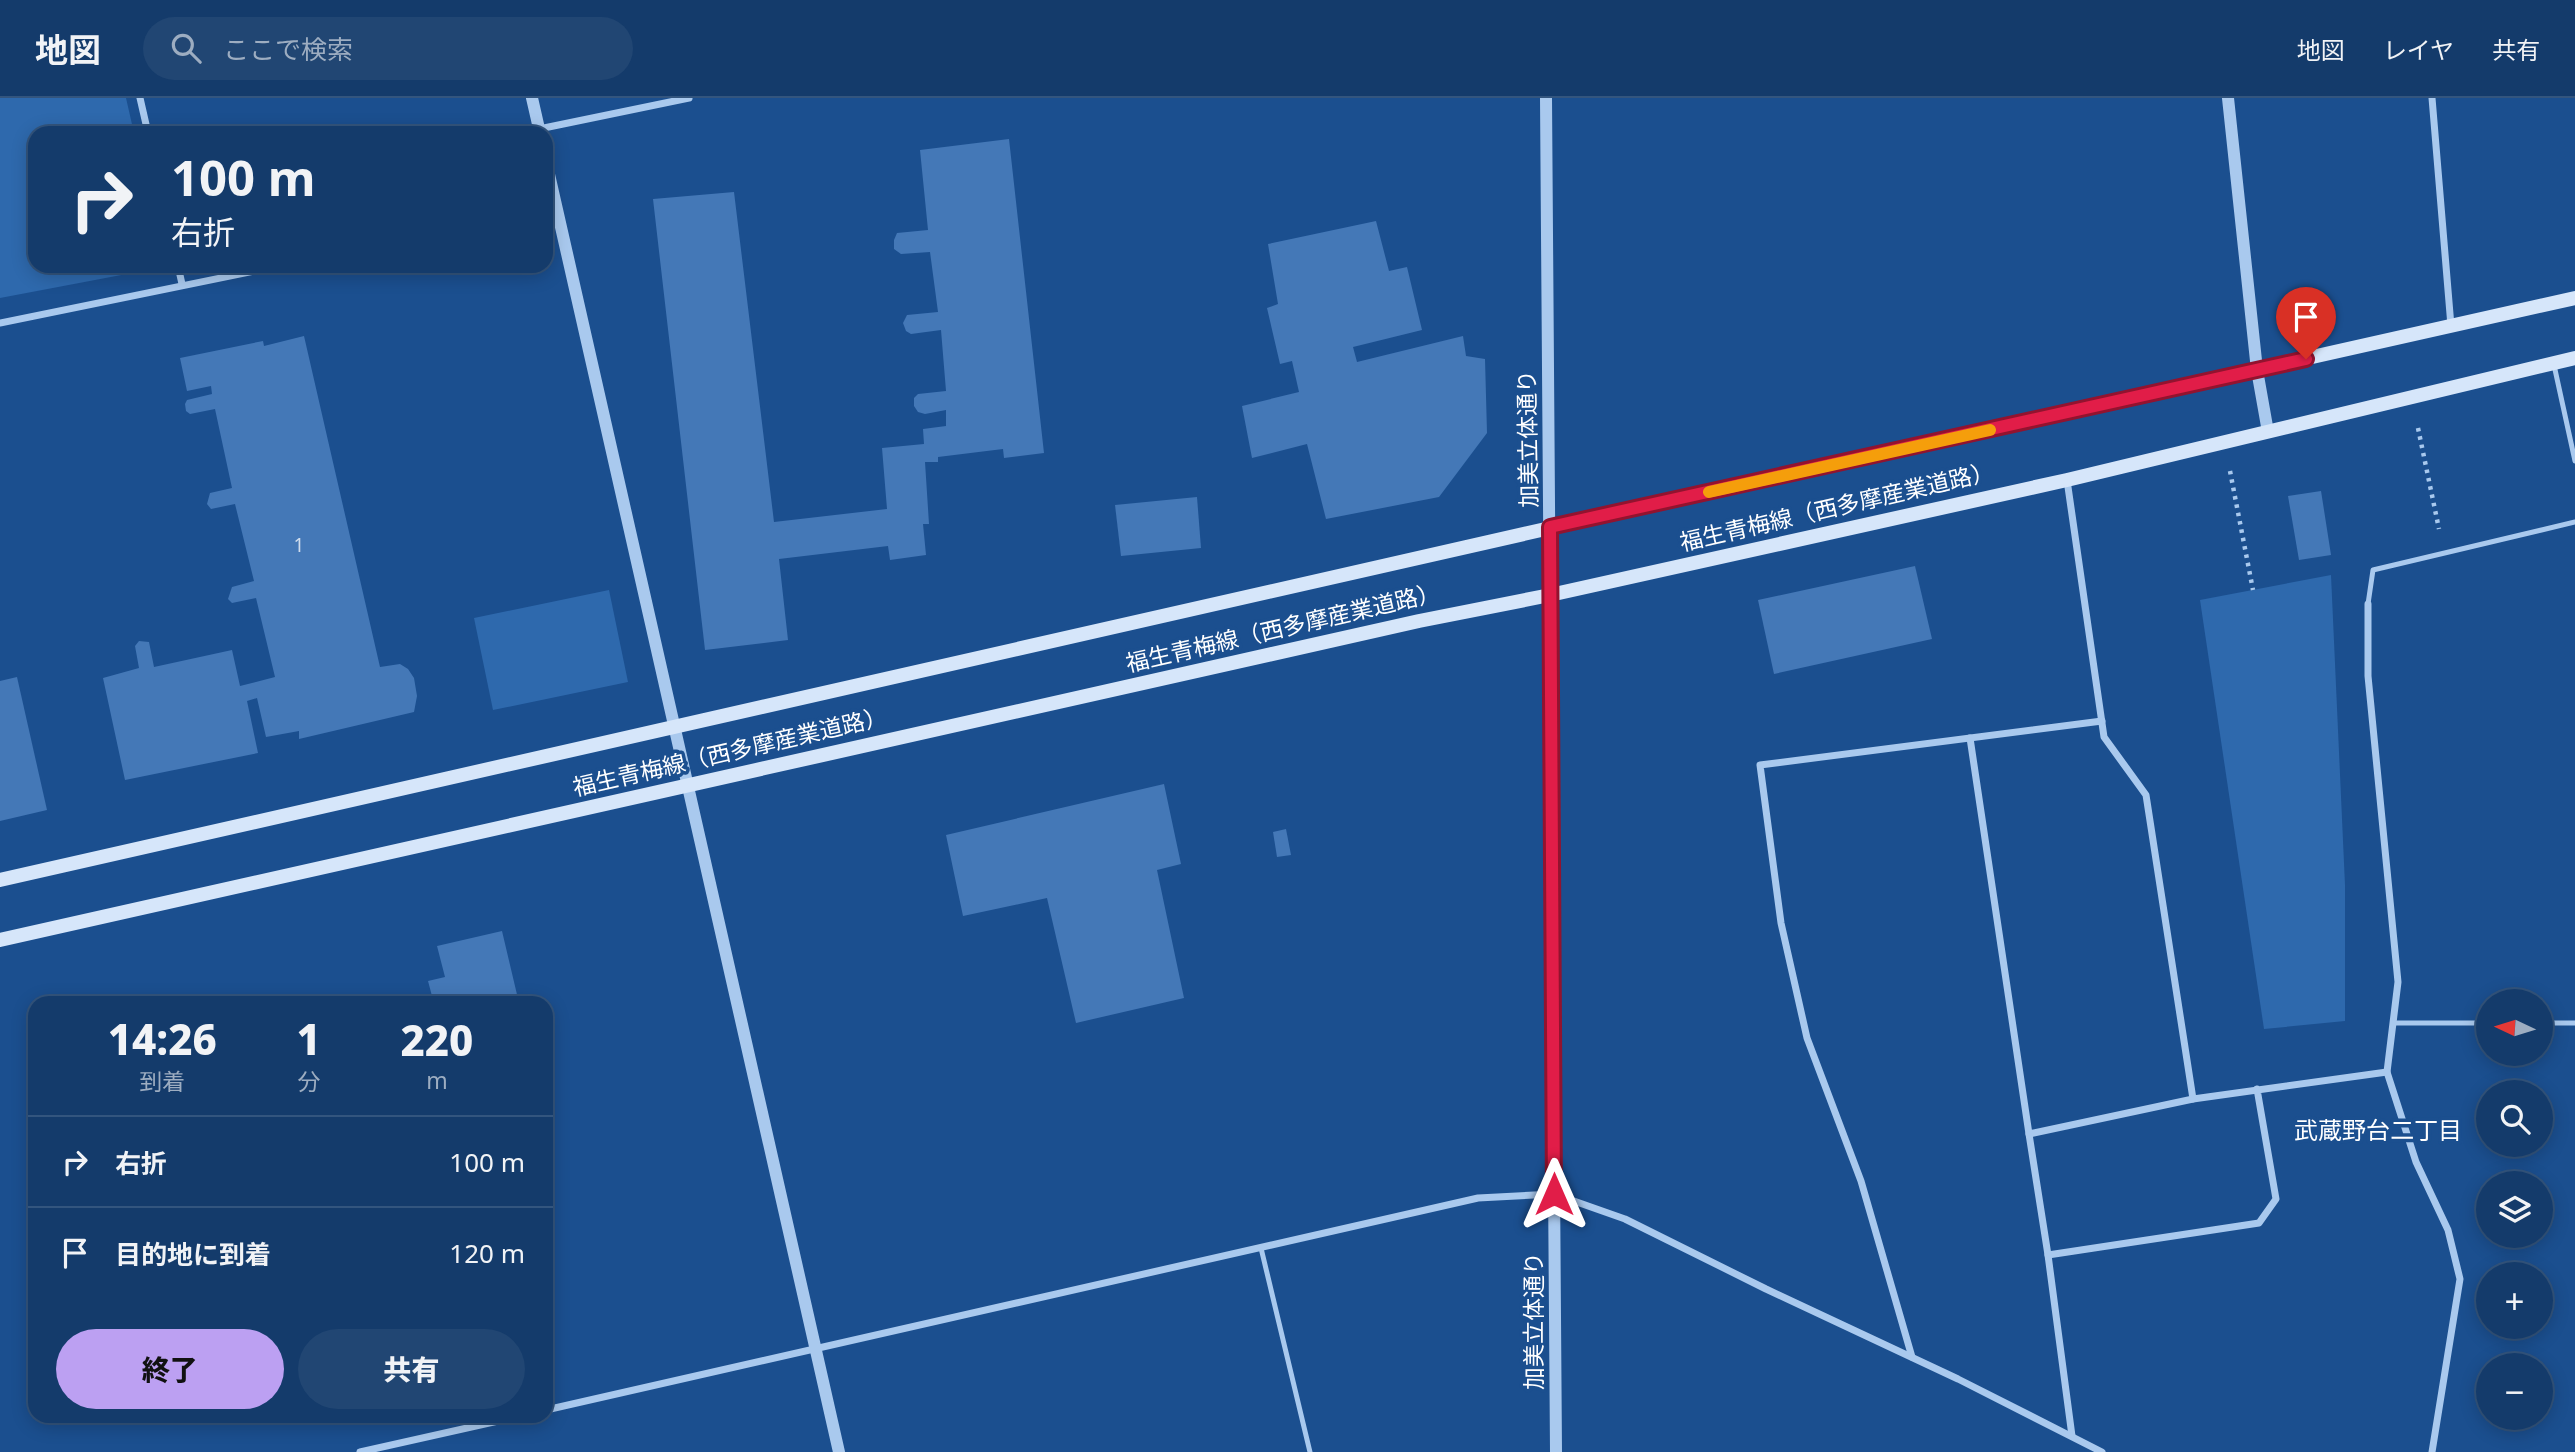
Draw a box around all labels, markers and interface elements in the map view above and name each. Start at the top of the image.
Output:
search box [143,17,633,80]
text: 地図 [35,27,101,72]
icon: search [167,29,205,67]
text: ここで検索 [223,31,353,67]
text: 地図 [2297,33,2345,66]
text: レイヤ [2383,33,2454,66]
text: 共有 [2492,33,2540,66]
text: 100 m [171,144,316,210]
icon: right [56,154,147,245]
text: 右折 [171,210,235,253]
pin [2276,287,2336,359]
icon: arrive [2287,298,2325,336]
street label: 加美立体通り [1510,370,1544,508]
street label: 福生青梅線（西多摩産業道路） [1676,454,1997,558]
house number: 1 [294,532,304,558]
street label: 福生青梅線（西多摩産業道路） [1122,575,1443,679]
street label: 福生青梅線（西多摩産業道路） [569,699,890,803]
north arrow [2476,989,2553,1066]
map controls [2476,989,2553,1430]
text: 14:26 [108,1010,217,1067]
text: 1 [296,1010,321,1067]
text: 220 [400,1011,473,1068]
text: m [426,1064,448,1096]
text: 到着 [139,1065,185,1097]
text: 分 [297,1065,320,1097]
button: search [2476,1080,2553,1157]
district label: 武蔵野台二丁目 [2294,1113,2462,1146]
icon: right [56,1143,94,1181]
text: 100 m [449,1144,525,1180]
text: 右折 [115,1145,167,1181]
position arrow [1517,1157,1591,1231]
button: layers [2476,1171,2553,1248]
icon: arrive [56,1234,94,1272]
text: 120 m [449,1235,525,1271]
text: 目的地に到着 [115,1236,271,1272]
street label: 加美立体通り [1517,1252,1549,1390]
button: + [2476,1262,2553,1339]
button: 終了 [56,1329,284,1409]
button: 共有 [298,1329,525,1409]
button: − [2476,1353,2553,1430]

